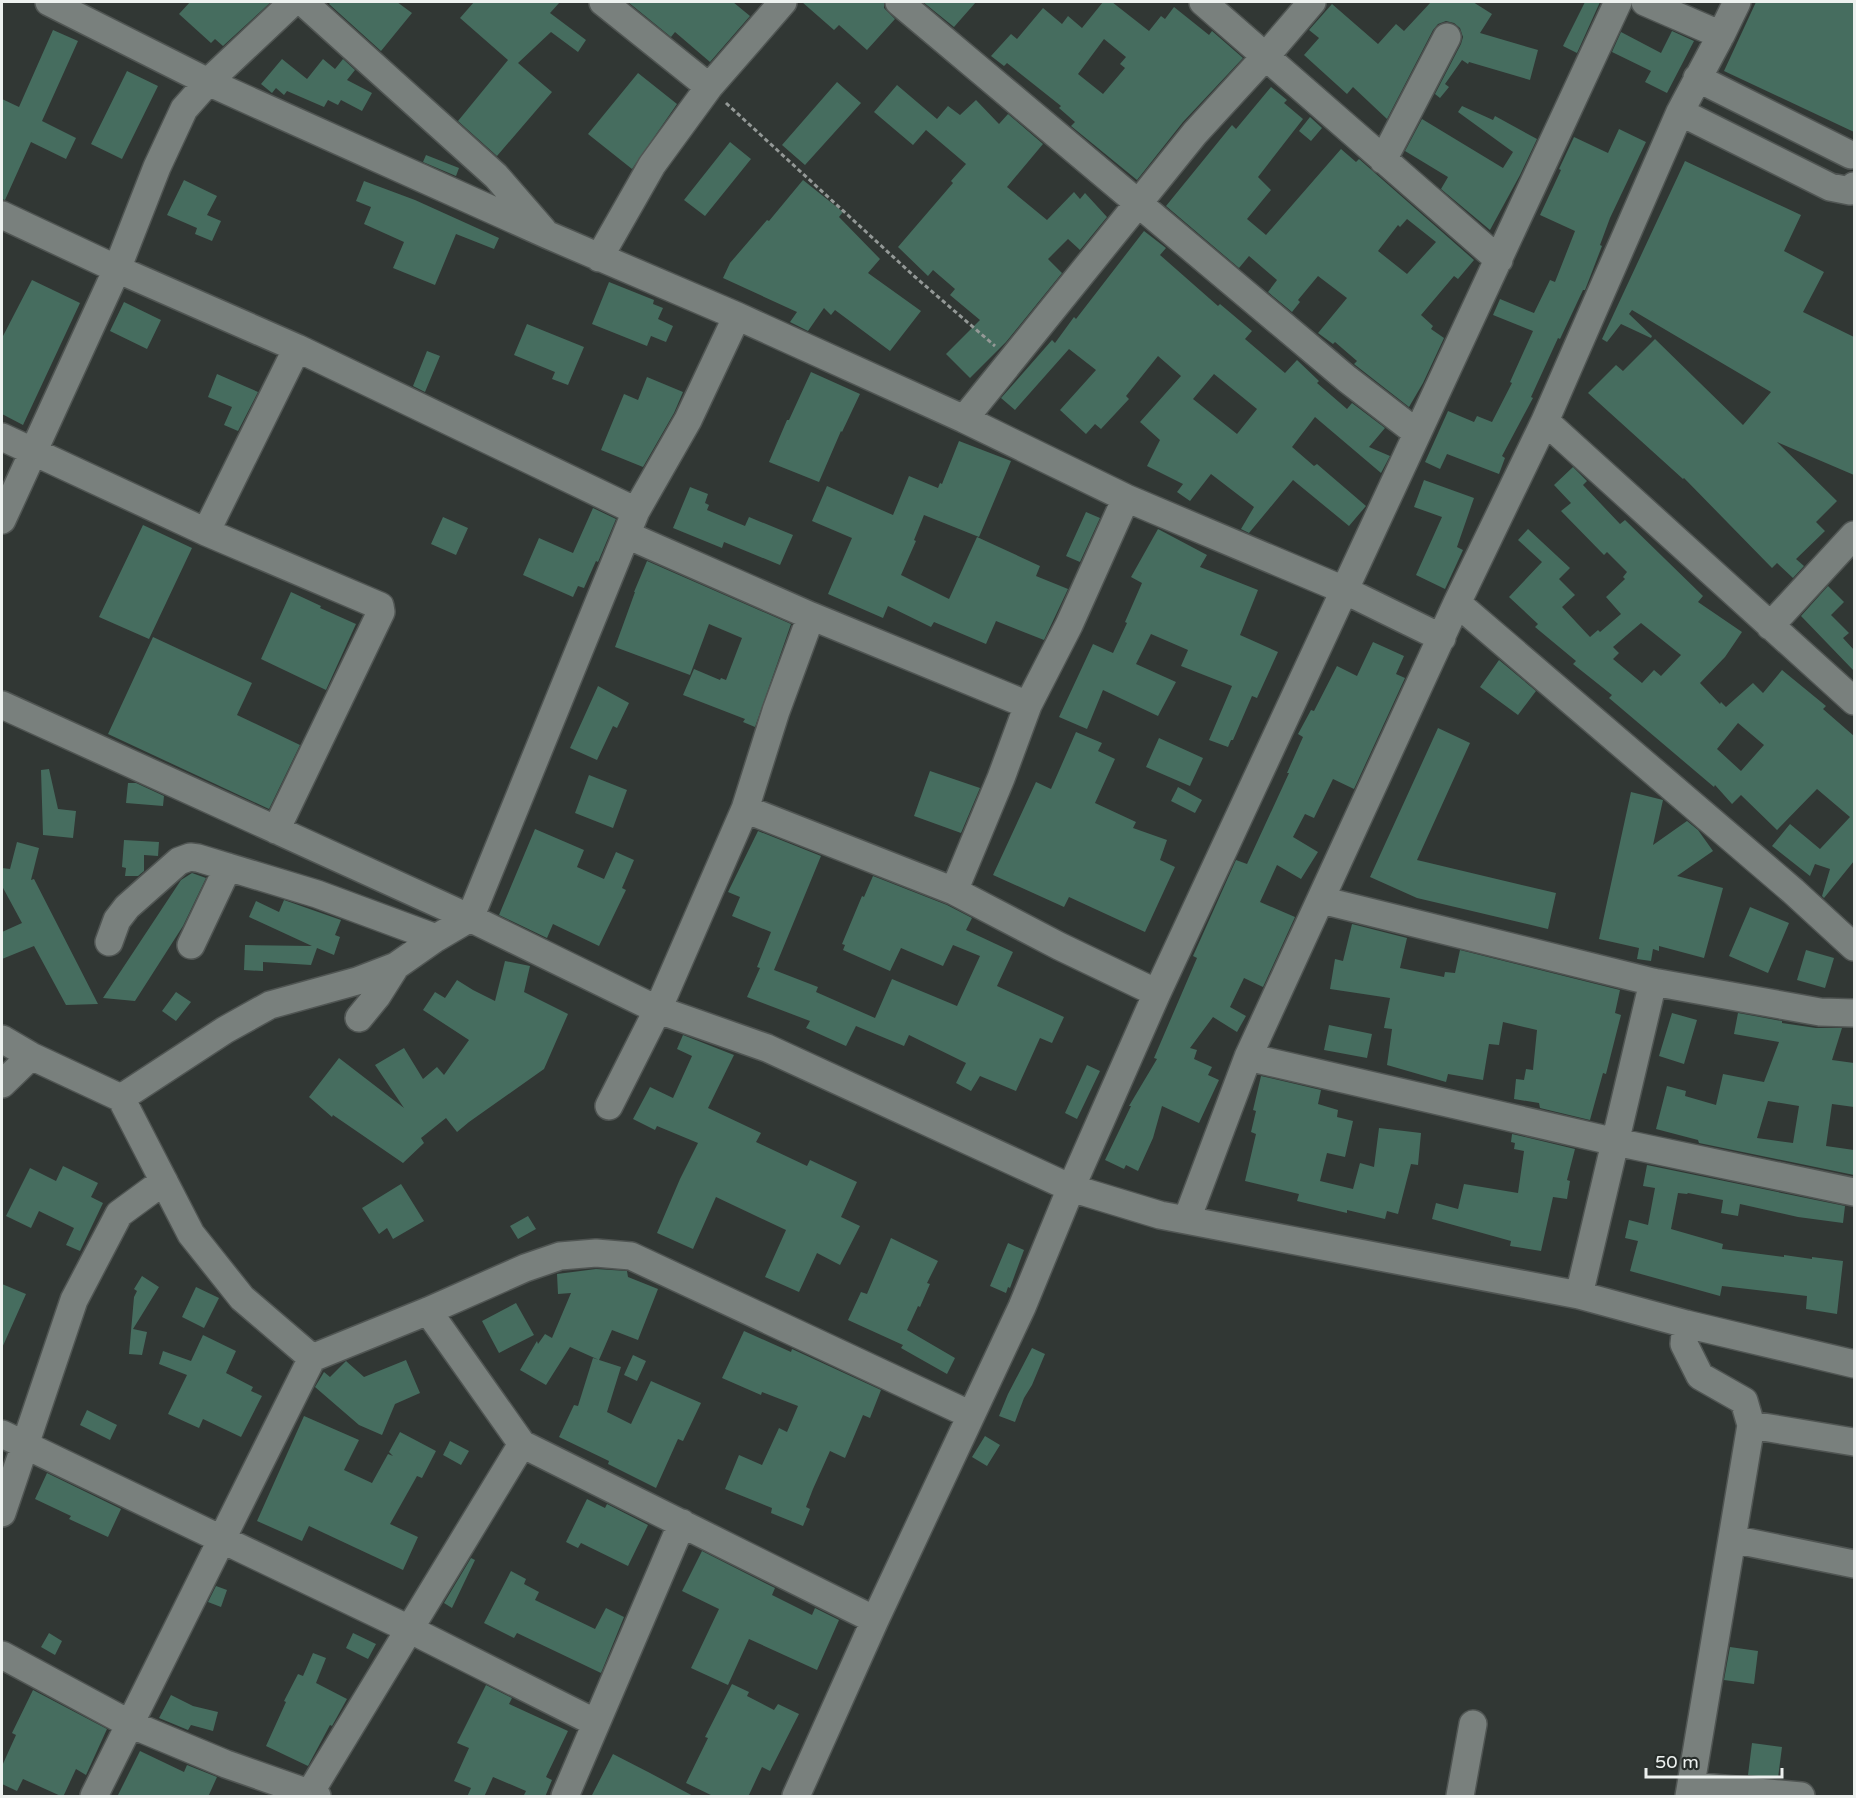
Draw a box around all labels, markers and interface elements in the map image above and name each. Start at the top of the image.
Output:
scale bar [1646,1741,1782,1779]
text: 50 m [1655,1751,1699,1773]

